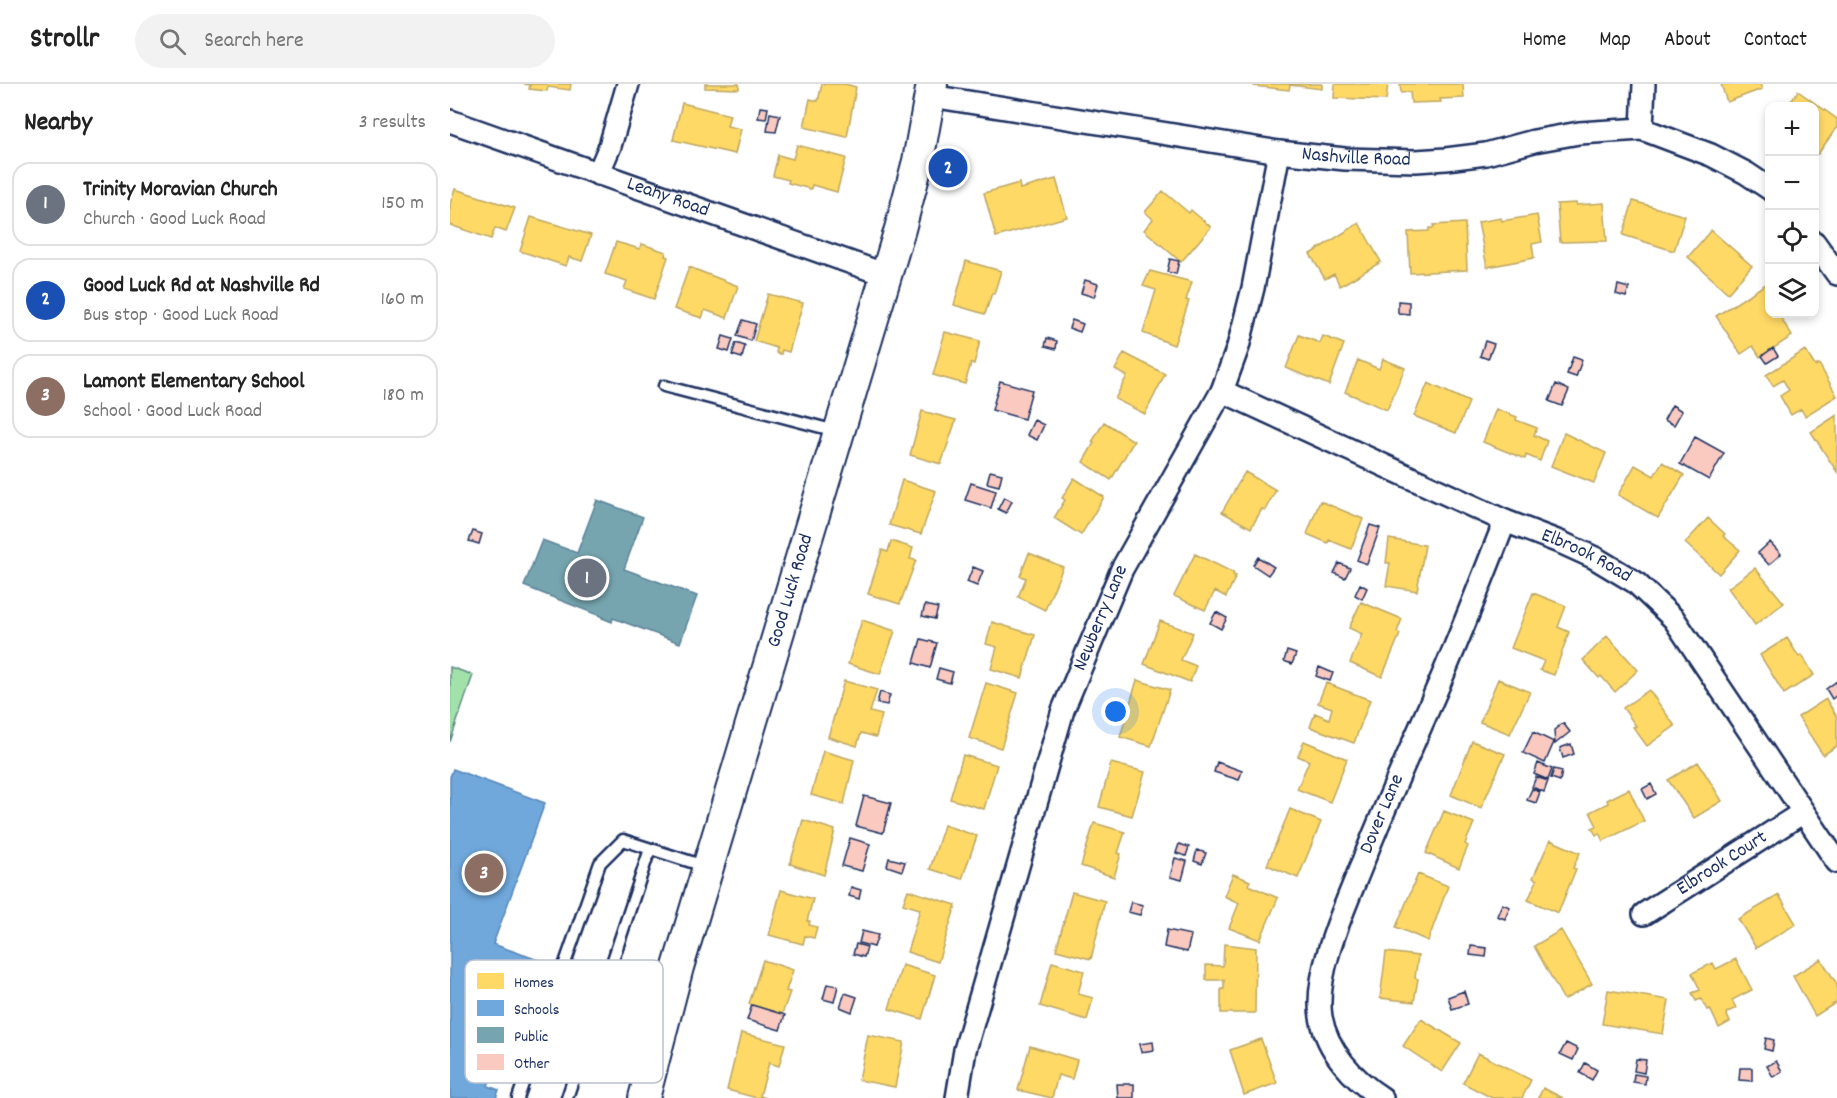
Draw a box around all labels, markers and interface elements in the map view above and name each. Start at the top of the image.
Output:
search box [135,14,555,68]
text: Strollr [30,21,99,61]
icon: search [156,25,189,58]
text: Search here [204,26,304,57]
text: Home [1522,26,1566,56]
text: Map [1599,26,1631,56]
text: About [1664,26,1711,56]
text: Contact [1744,26,1807,56]
map controls [1765,102,1819,318]
button: + [1765,102,1819,156]
text: Nearby [24,105,92,142]
text: 3 results [359,109,426,137]
street label: Nashville Road [1300,140,1411,175]
pin: 2 [928,146,968,190]
button: − [1765,156,1819,210]
street label: Leahy Road [623,170,713,225]
text: Trinity Moravian Church [83,175,278,206]
text: 1 [43,190,48,218]
text: 150 m [381,190,424,218]
text: Church · Good Luck Road [83,206,266,234]
button: locate [1765,210,1819,264]
button: layers [1765,264,1819,318]
text: Good Luck Rd at Nashville Rd [83,271,320,302]
text: 2 [41,286,50,314]
text: 160 m [381,286,424,314]
text: Bus stop · Good Luck Road [83,302,279,330]
text: Lamont Elementary School [83,367,304,398]
text: 3 [41,382,50,410]
text: 180 m [382,382,424,410]
text: School · Good Luck Road [83,398,262,426]
street label: Elbrook Road [1537,522,1637,591]
street label: Good Luck Road [761,531,821,651]
pin: 1 [568,556,606,600]
street label: Newberry Lane [1067,561,1136,675]
your location [1101,697,1130,726]
street label: Dover Lane [1353,770,1412,858]
street label: Elbrook Court [1672,824,1773,903]
pin: 3 [465,850,504,896]
legend [465,960,663,1083]
text: Homes [514,972,554,995]
text: Schools [514,999,560,1022]
text: Public [514,1026,548,1049]
text: Other [514,1053,549,1076]

